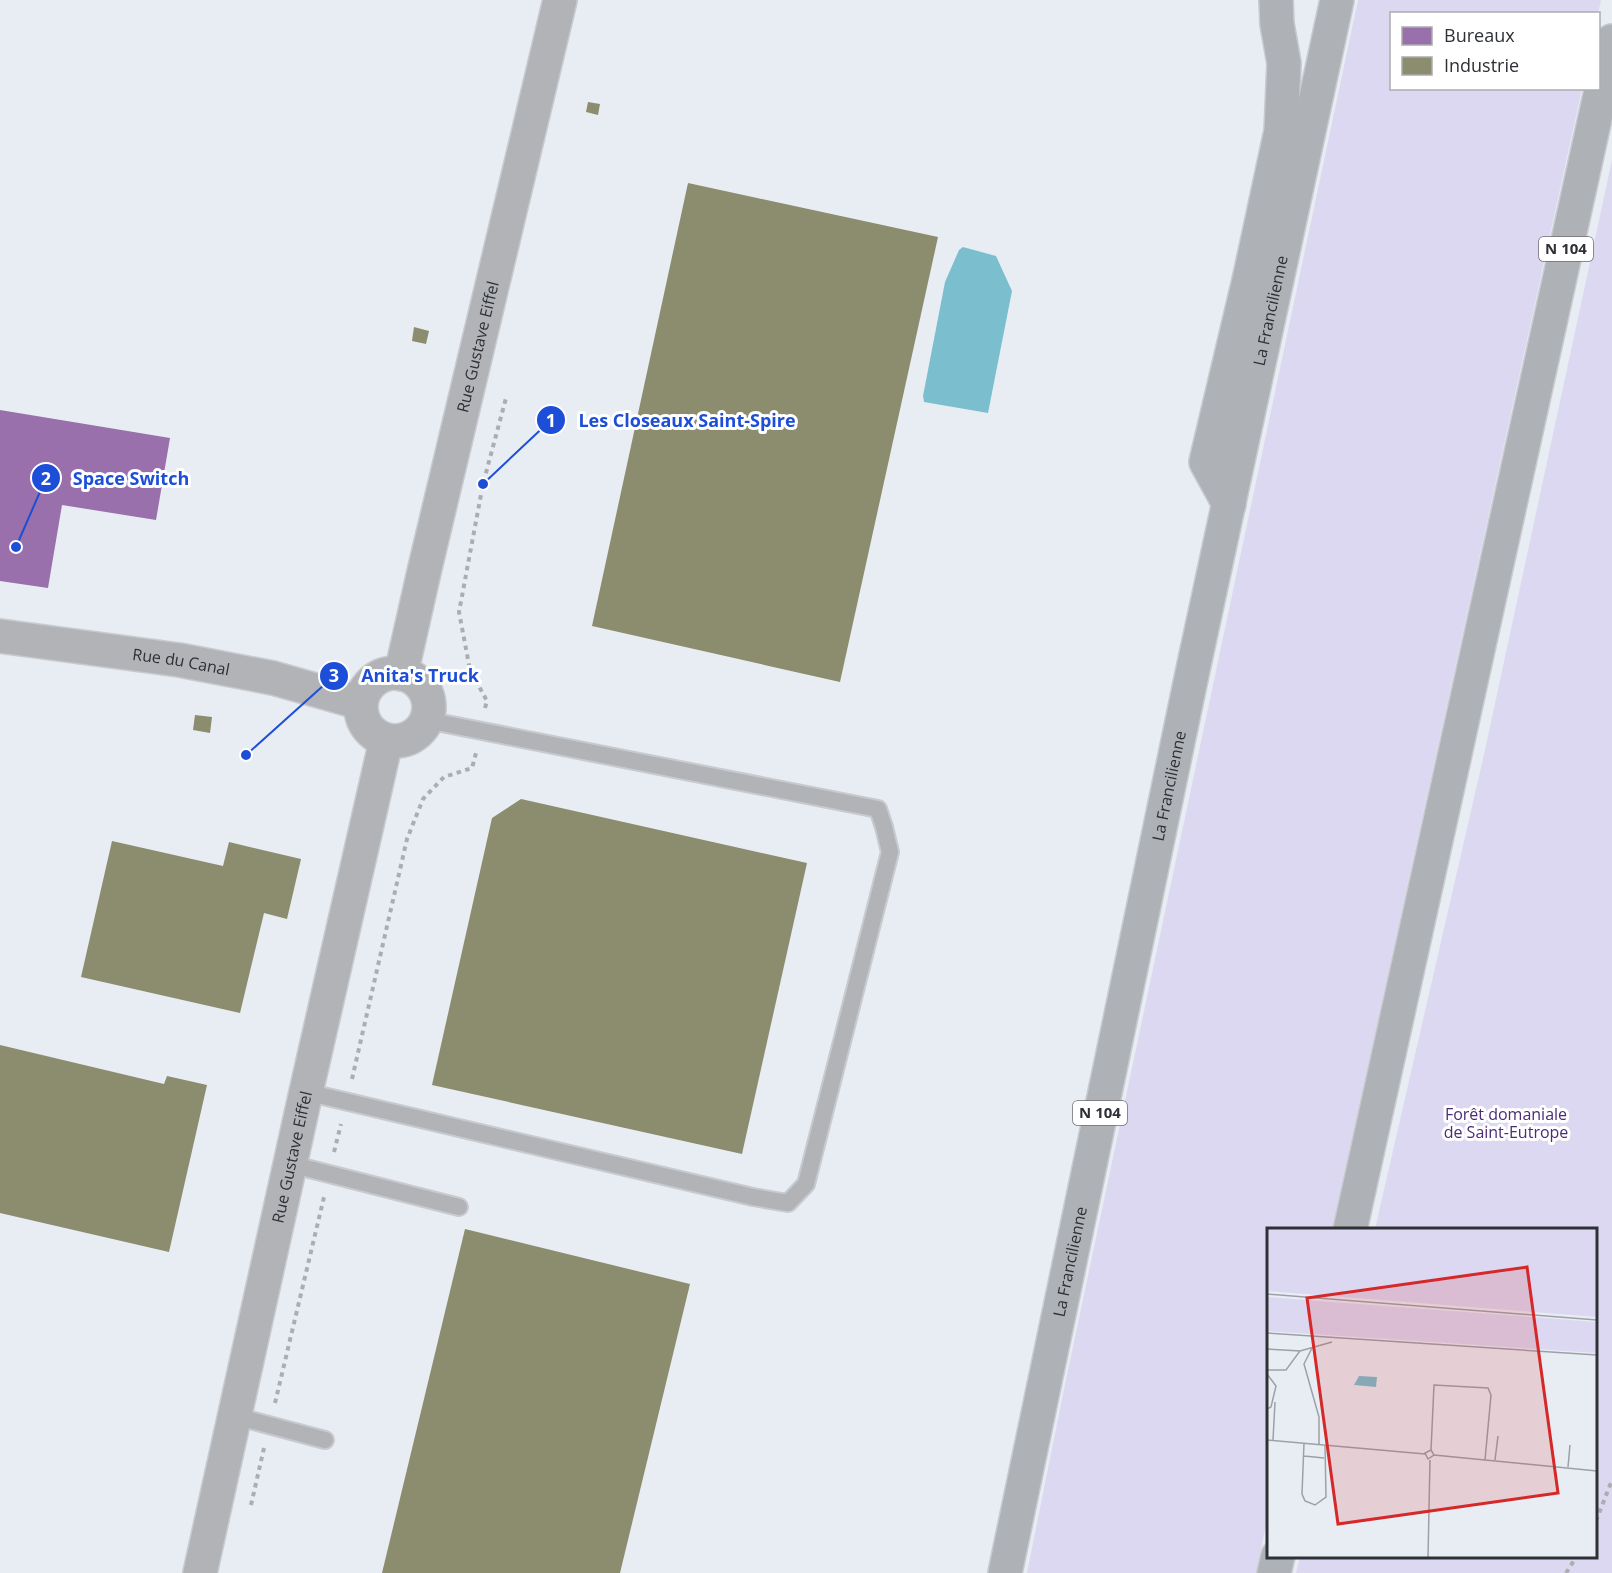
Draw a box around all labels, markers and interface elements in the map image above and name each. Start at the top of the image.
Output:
legend [1390,12,1600,90]
text: Bureaux [1444,23,1515,47]
text: Industrie [1444,53,1519,77]
road number: N 104 [1539,237,1593,261]
street label: La Francilienne [1248,253,1293,368]
street label: Rue Gustave Eiffel [451,279,504,415]
callout: Les Closeaux Saint-Spire [536,402,808,438]
text: 1 [546,408,556,432]
text: Les Closeaux Saint-Spire [578,408,796,432]
callout: Space Switch [31,460,201,496]
text: 2 [41,466,51,490]
text: Space Switch [73,466,189,490]
street label: Rue du Canal [131,643,232,680]
callout: Anita's Truck [319,658,491,694]
text: 3 [329,663,339,687]
text: Anita's Truck [361,663,480,687]
street label: La Francilienne [1147,729,1191,843]
street label: Rue Gustave Eiffel [266,1089,317,1225]
road number: N 104 [1073,1101,1127,1125]
park label: Forêt domaniale de Saint-Eutrope [1444,1103,1568,1143]
street label: La Francilienne [1048,1204,1092,1319]
inset map [1267,1228,1597,1558]

